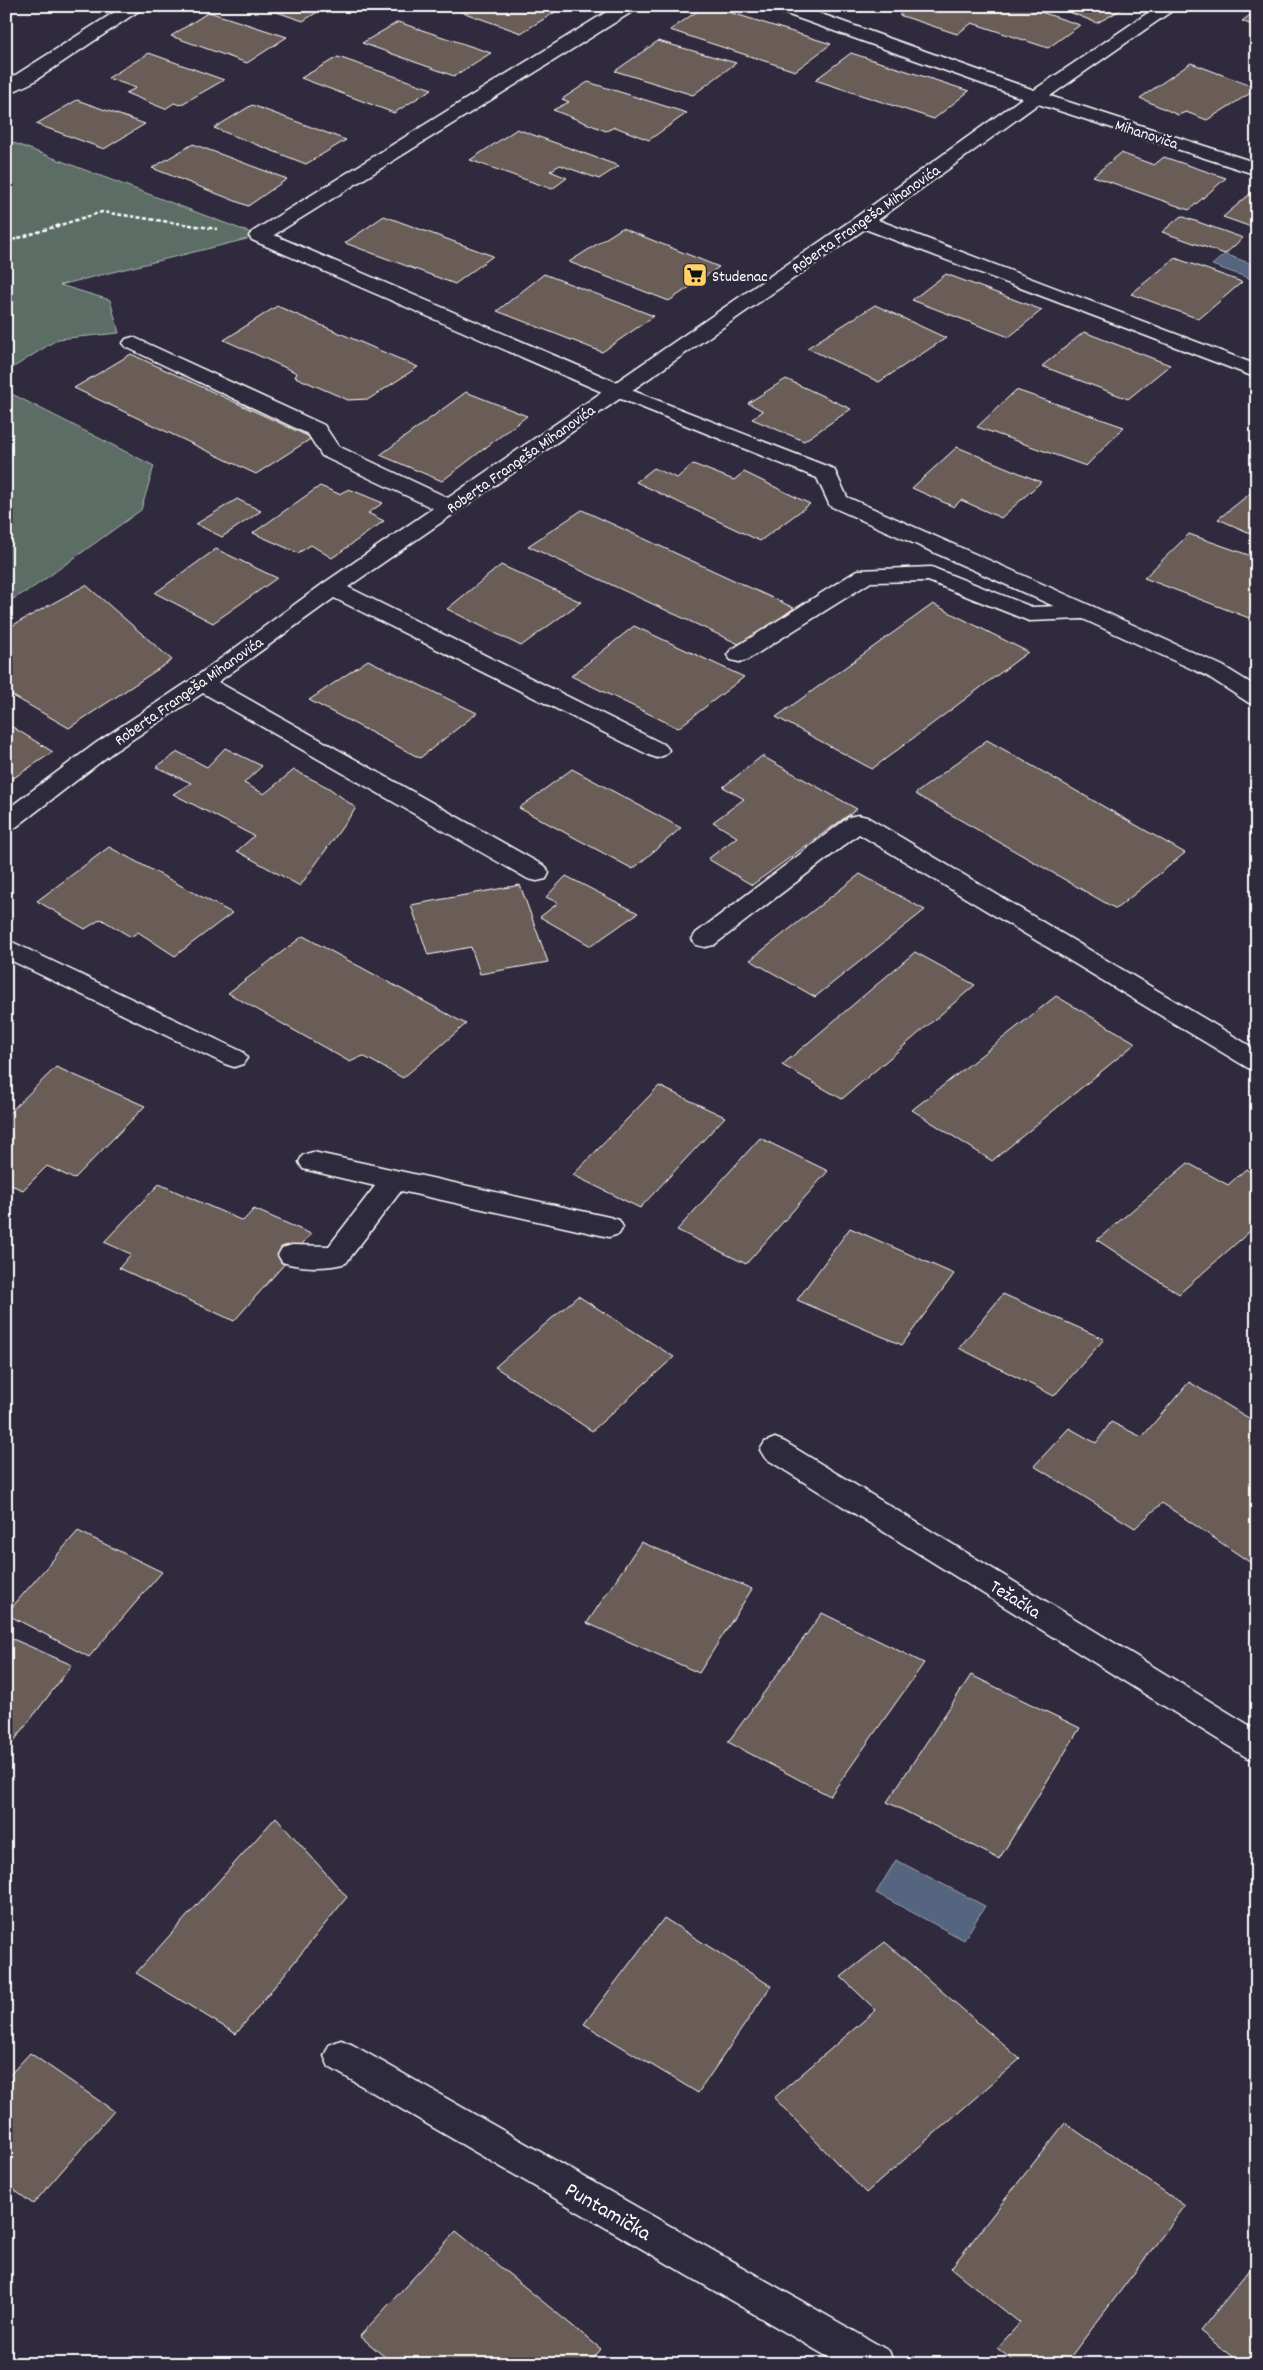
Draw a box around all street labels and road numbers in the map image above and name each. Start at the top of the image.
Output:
street label: Mihanoviča [1112,114,1181,157]
street label: Roberta Frangeša Mihanovića [787,160,946,280]
street label: Roberta Frangeša Mihanovića [442,400,601,520]
street label: Roberta Frangeša Mihanovića [110,632,269,752]
street label: Težačka [983,1575,1046,1628]
street label: Puntamička [558,2176,657,2251]

